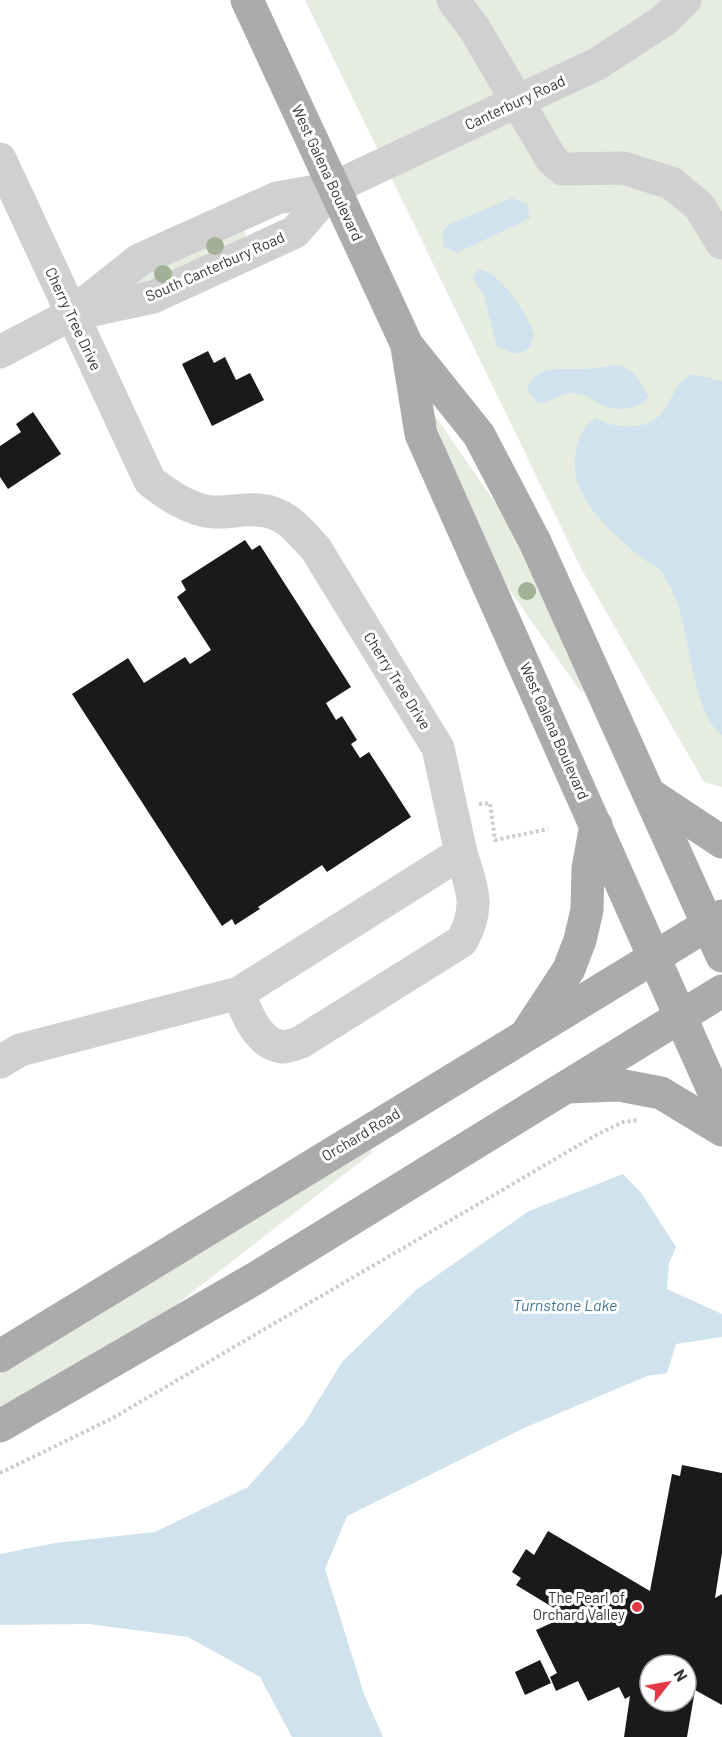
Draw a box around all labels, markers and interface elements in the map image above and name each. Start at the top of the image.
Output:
street label: Canterbury Road [462,71,568,133]
street label: West Galena Boulevard [288,102,367,243]
street label: South Canterbury Road [142,227,287,305]
street label: Cherry Tree Drive [42,264,106,373]
street label: Cherry Tree Drive [361,628,435,733]
street label: West Galena Boulevard [517,659,593,802]
street label: Orchard Road [318,1104,403,1165]
water label: Turnstone Lake [513,1295,617,1314]
place label: The Pearl of Orchard Valley [533,1588,625,1623]
marker: The Pearl of Orchard Valley [630,1600,644,1614]
north arrow [638,1653,698,1713]
text: N [670,1666,692,1684]

